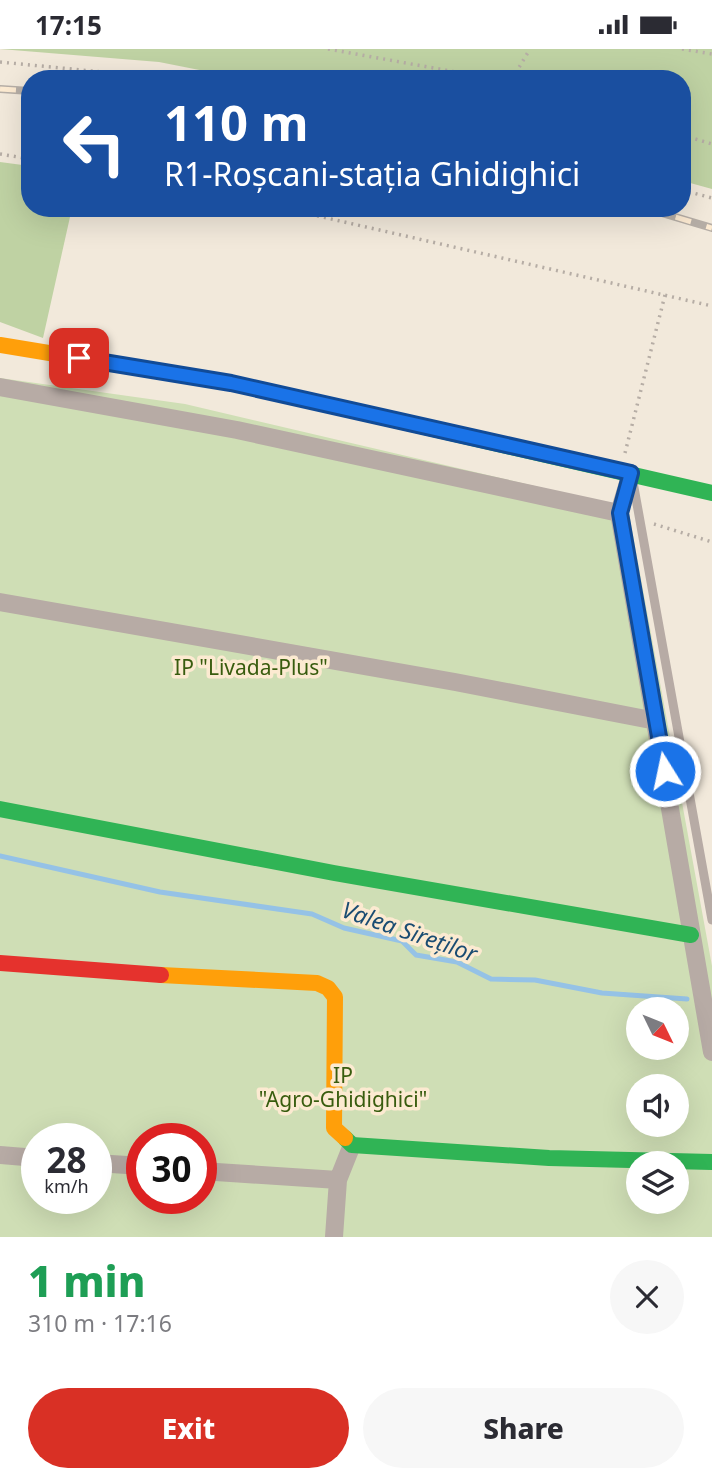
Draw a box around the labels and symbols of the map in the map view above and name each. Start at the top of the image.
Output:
pin [49,328,109,388]
park label: IP "Livada-Plus" [174,653,328,681]
position arrow [628,734,702,808]
water label: Valea Sireților [338,893,483,969]
north arrow [626,997,690,1061]
park label: IP "Agro-Ghidighici" [259,1061,427,1113]
speed limit sign: 30 [126,1123,217,1214]

